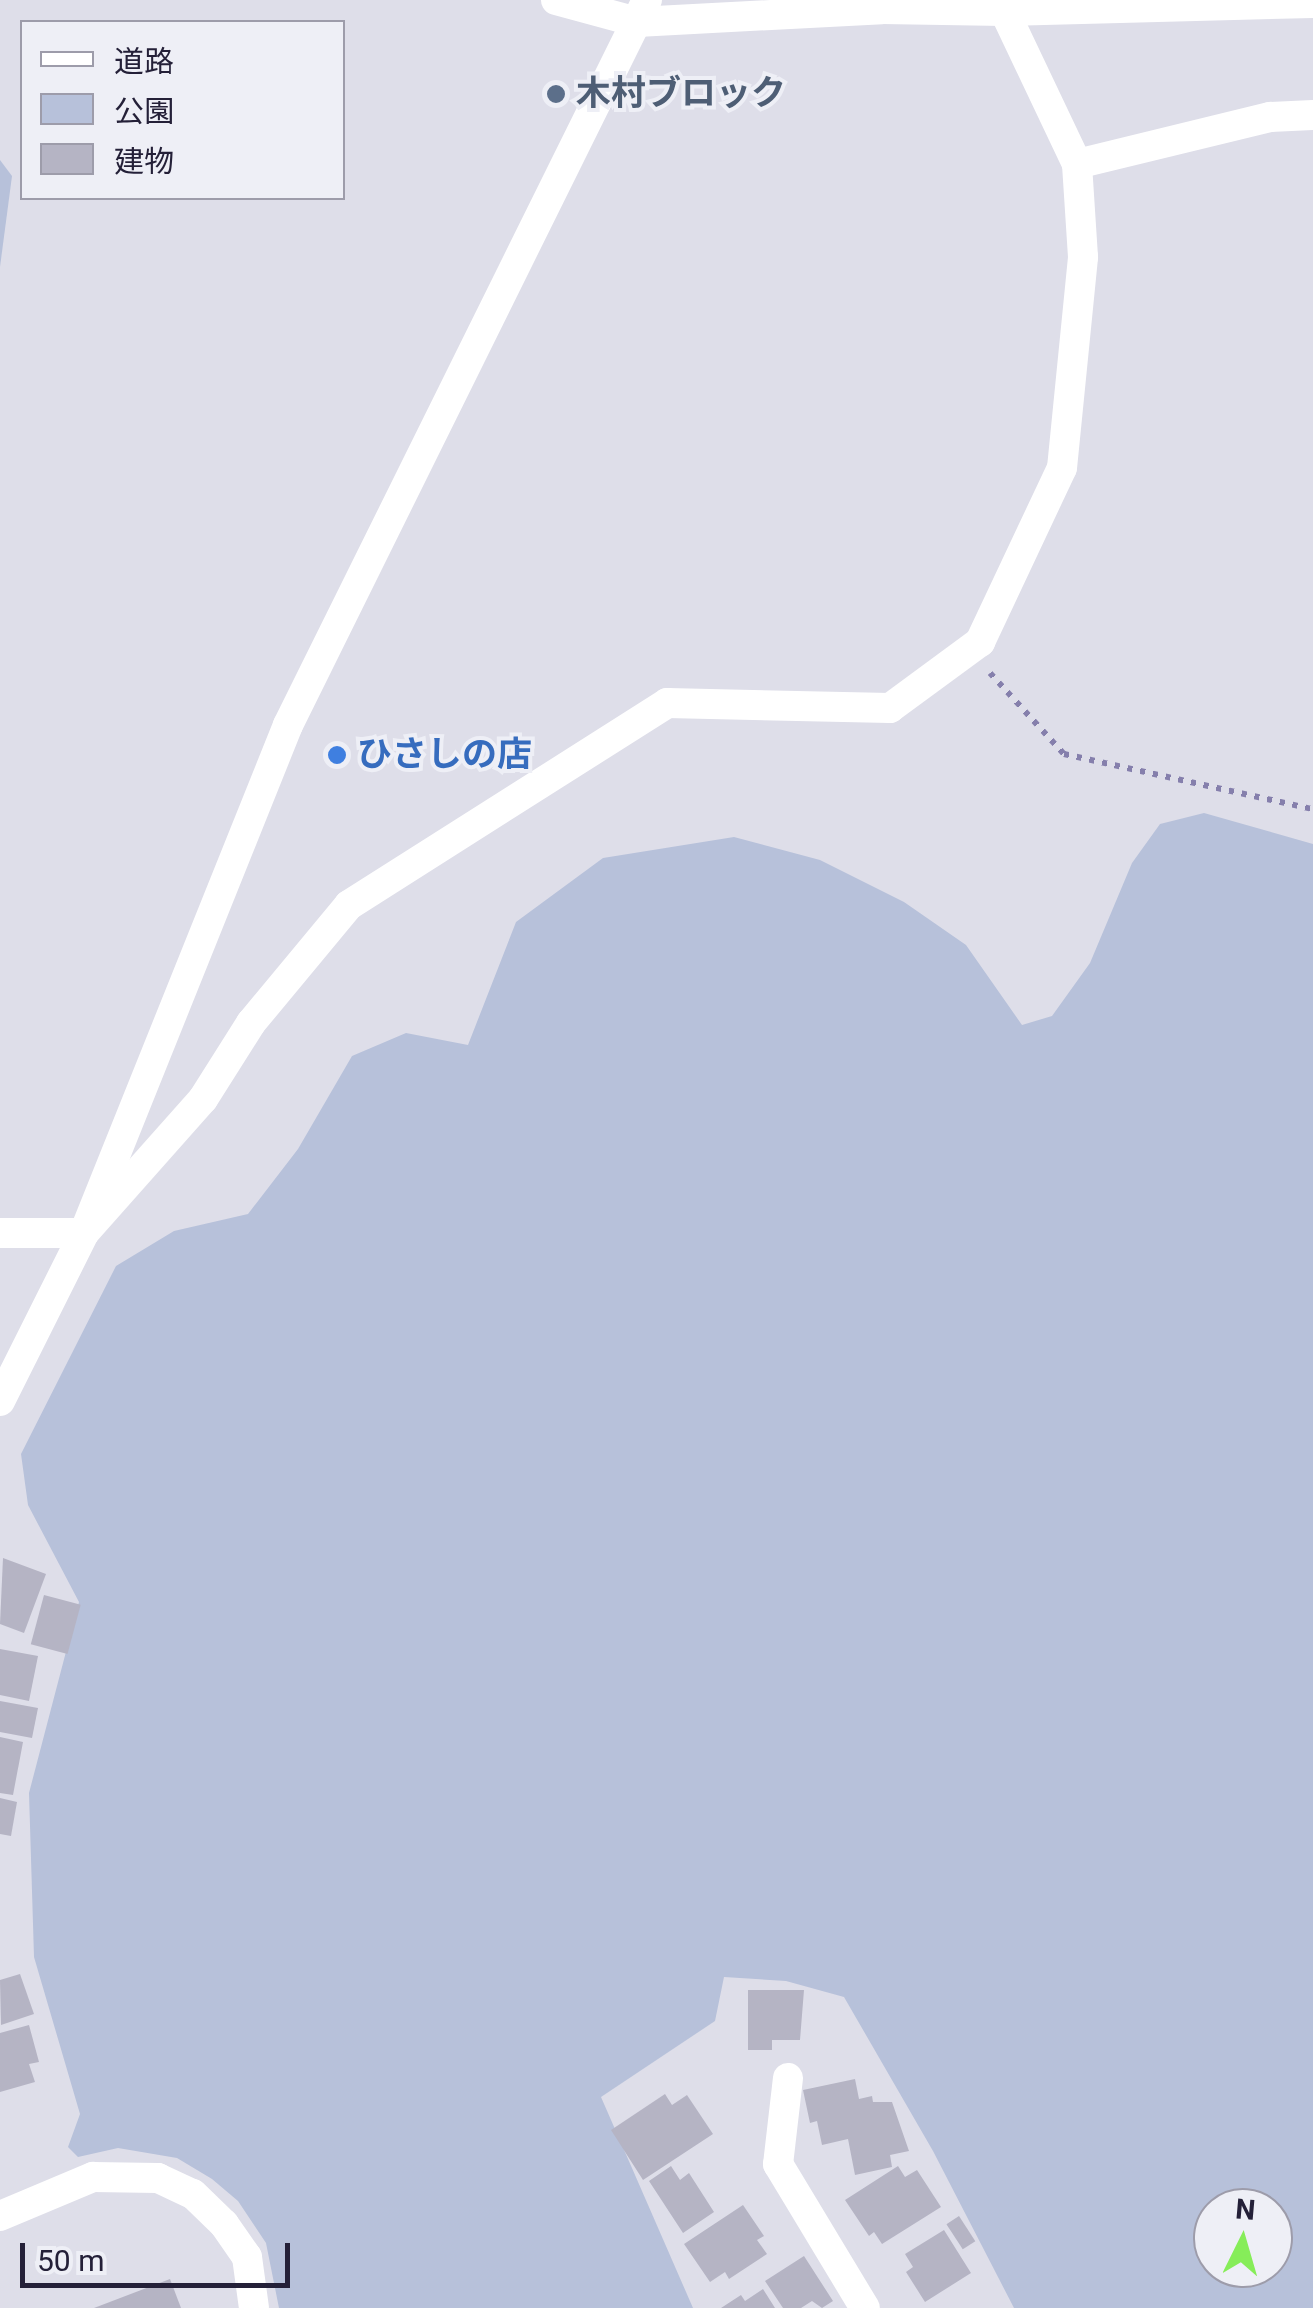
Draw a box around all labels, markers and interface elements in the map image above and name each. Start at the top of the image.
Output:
legend [20,20,345,200]
text: 道路 [114,44,174,79]
place label: 木村ブロック [576,73,786,115]
marker: 木村ブロック [545,83,567,105]
text: 公園 [114,94,174,129]
text: 建物 [114,144,174,179]
place label: ひさしの店 [357,734,532,776]
marker: ひさしの店 [326,744,348,766]
north arrow [1193,2188,1293,2288]
text: N [1234,2192,1257,2227]
scale bar [25,2223,295,2285]
text: 50 m [37,2243,104,2278]

